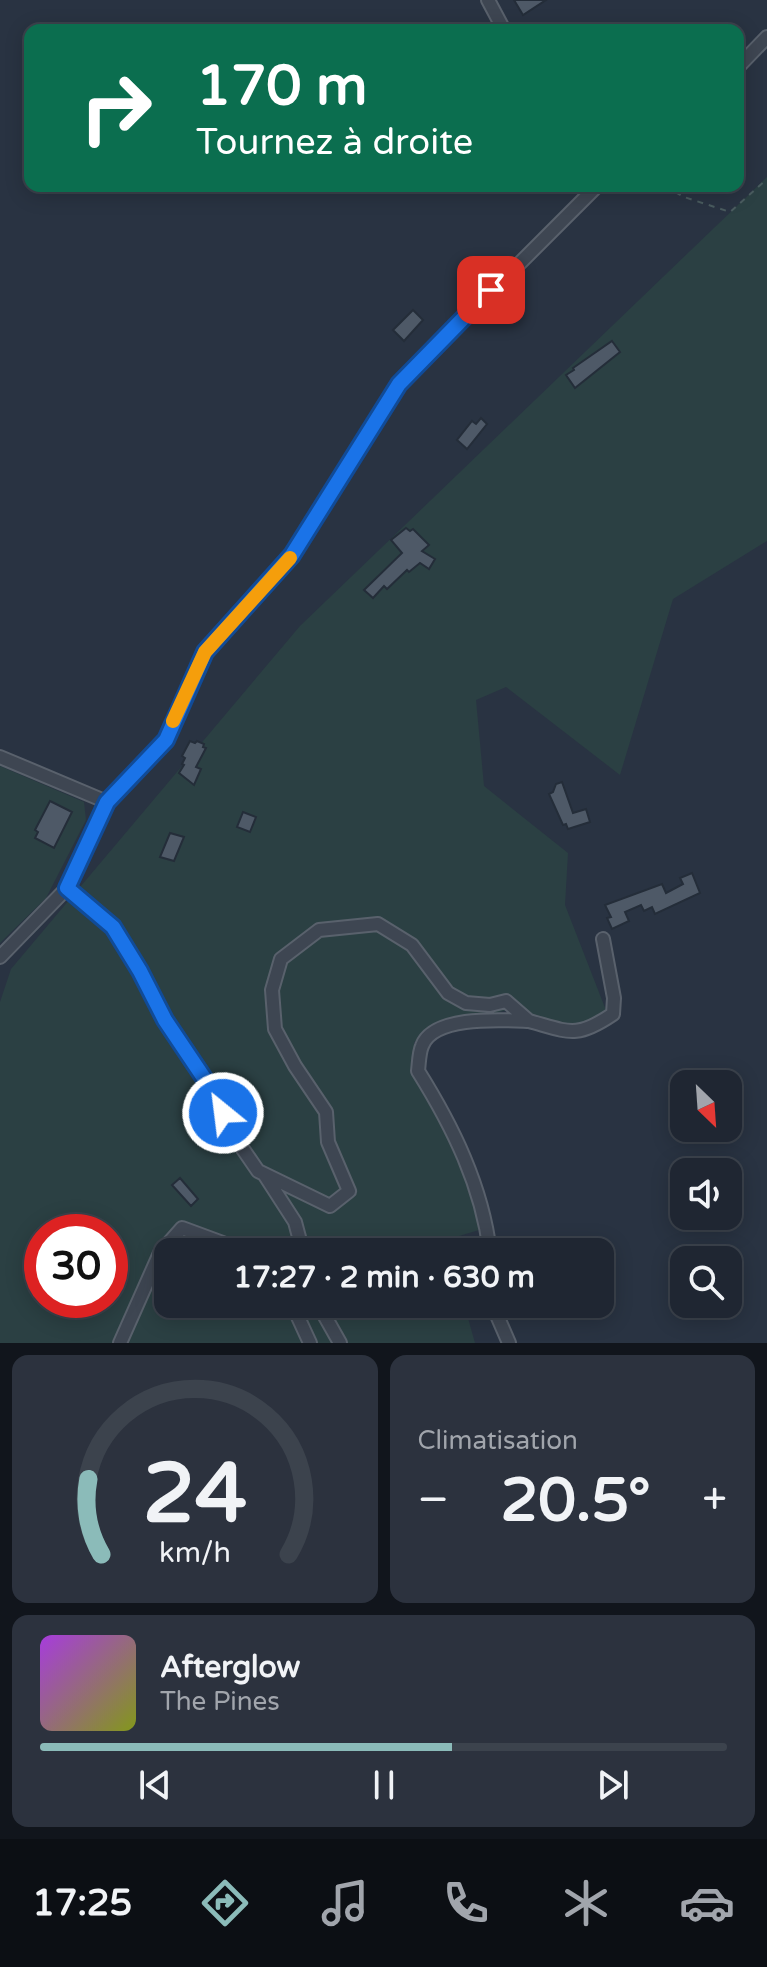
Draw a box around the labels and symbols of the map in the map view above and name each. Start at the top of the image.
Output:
pin [457,256,525,324]
north arrow [670,1070,742,1142]
position arrow [181,1071,265,1155]
speed limit sign: 30 [24,1214,128,1318]

